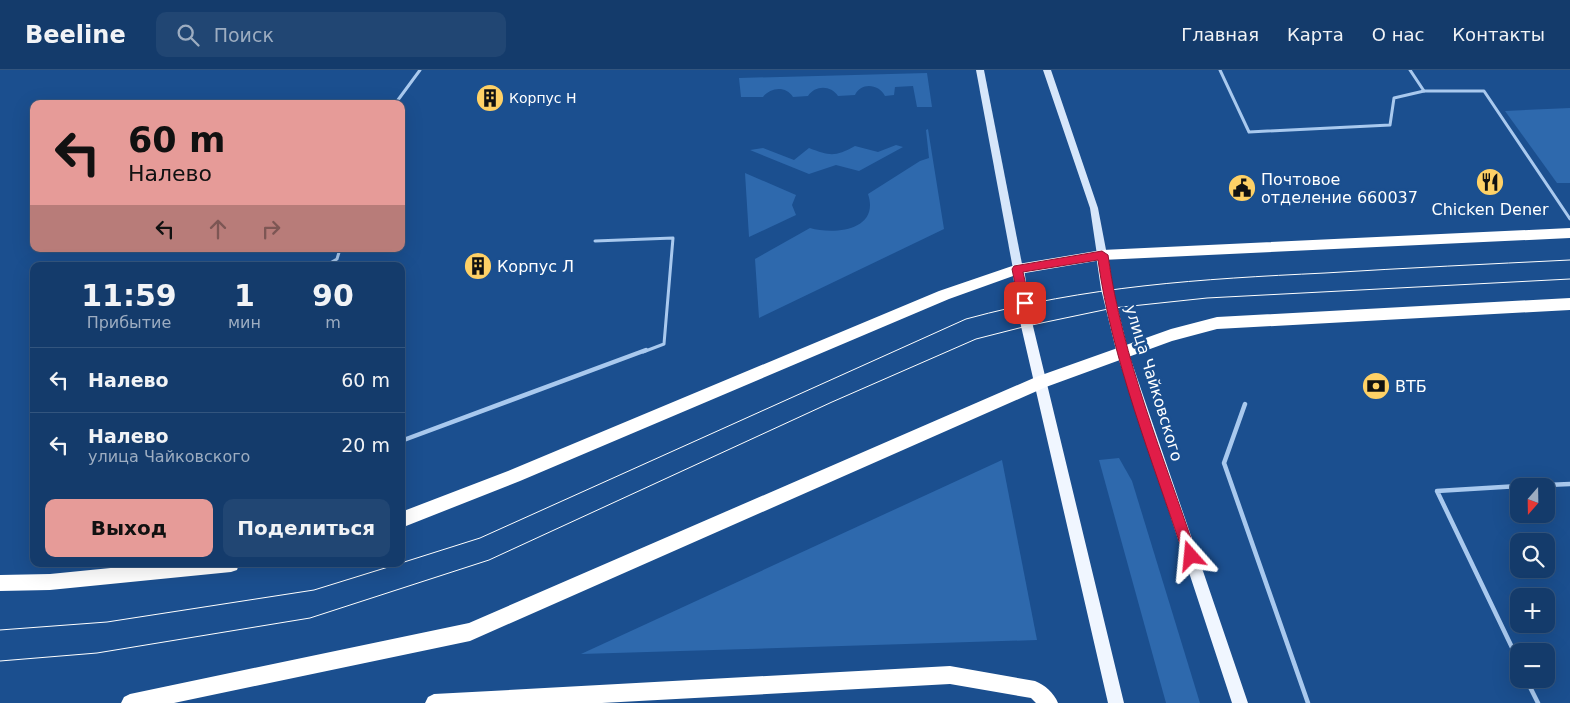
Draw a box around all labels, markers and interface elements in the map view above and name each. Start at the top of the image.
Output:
search box [156,12,506,57]
text: Beeline [25,21,126,49]
icon: search [174,21,202,49]
text: Поиск [214,24,274,46]
text: Главная [1181,24,1259,45]
text: Карта [1287,24,1344,45]
text: О нас [1372,24,1424,45]
text: Контакты [1452,24,1545,45]
building icon: Корпус Н [475,83,505,113]
place label: Корпус Н [509,90,577,106]
icon: left [45,120,110,185]
text: 60 m [128,120,225,160]
text: Налево [128,161,212,186]
restaurant icon: Chicken Dener [1475,167,1505,197]
place label: Почтовое отделение 660037 [1261,170,1418,207]
public building icon: Почтовое отделение 660037 [1227,173,1257,203]
place label: Chicken Dener [1431,200,1549,219]
icon: left [151,215,179,243]
icon: ahead [204,215,232,243]
icon: right [257,215,285,243]
building icon: Корпус Л [463,251,493,281]
place label: Корпус Л [497,257,574,276]
text: 11:59 [81,278,177,313]
text: 1 [234,278,255,313]
text: 90 [312,278,354,313]
pin [1004,282,1046,324]
icon: arrive [1011,289,1039,317]
street label: улица Чайковского [1121,303,1187,463]
text: Прибытие [87,313,171,332]
text: мин [228,313,261,332]
text: m [325,313,341,332]
icon: left [45,366,73,394]
text: Налево [88,369,169,391]
text: 60 m [341,369,390,391]
bank icon: ВТБ [1361,371,1391,401]
place label: ВТБ [1395,377,1427,396]
text: Налево [88,425,169,447]
icon: left [45,431,73,459]
text: 20 m [341,434,390,456]
text: улица Чайковского [88,447,250,466]
north arrow [1510,478,1555,522]
map controls [1510,478,1555,688]
button: Выход [45,499,213,557]
button: Поделиться [223,499,390,557]
position arrow [1164,529,1216,581]
button: search [1510,533,1555,578]
button: + [1510,588,1555,633]
button: − [1510,643,1555,688]

